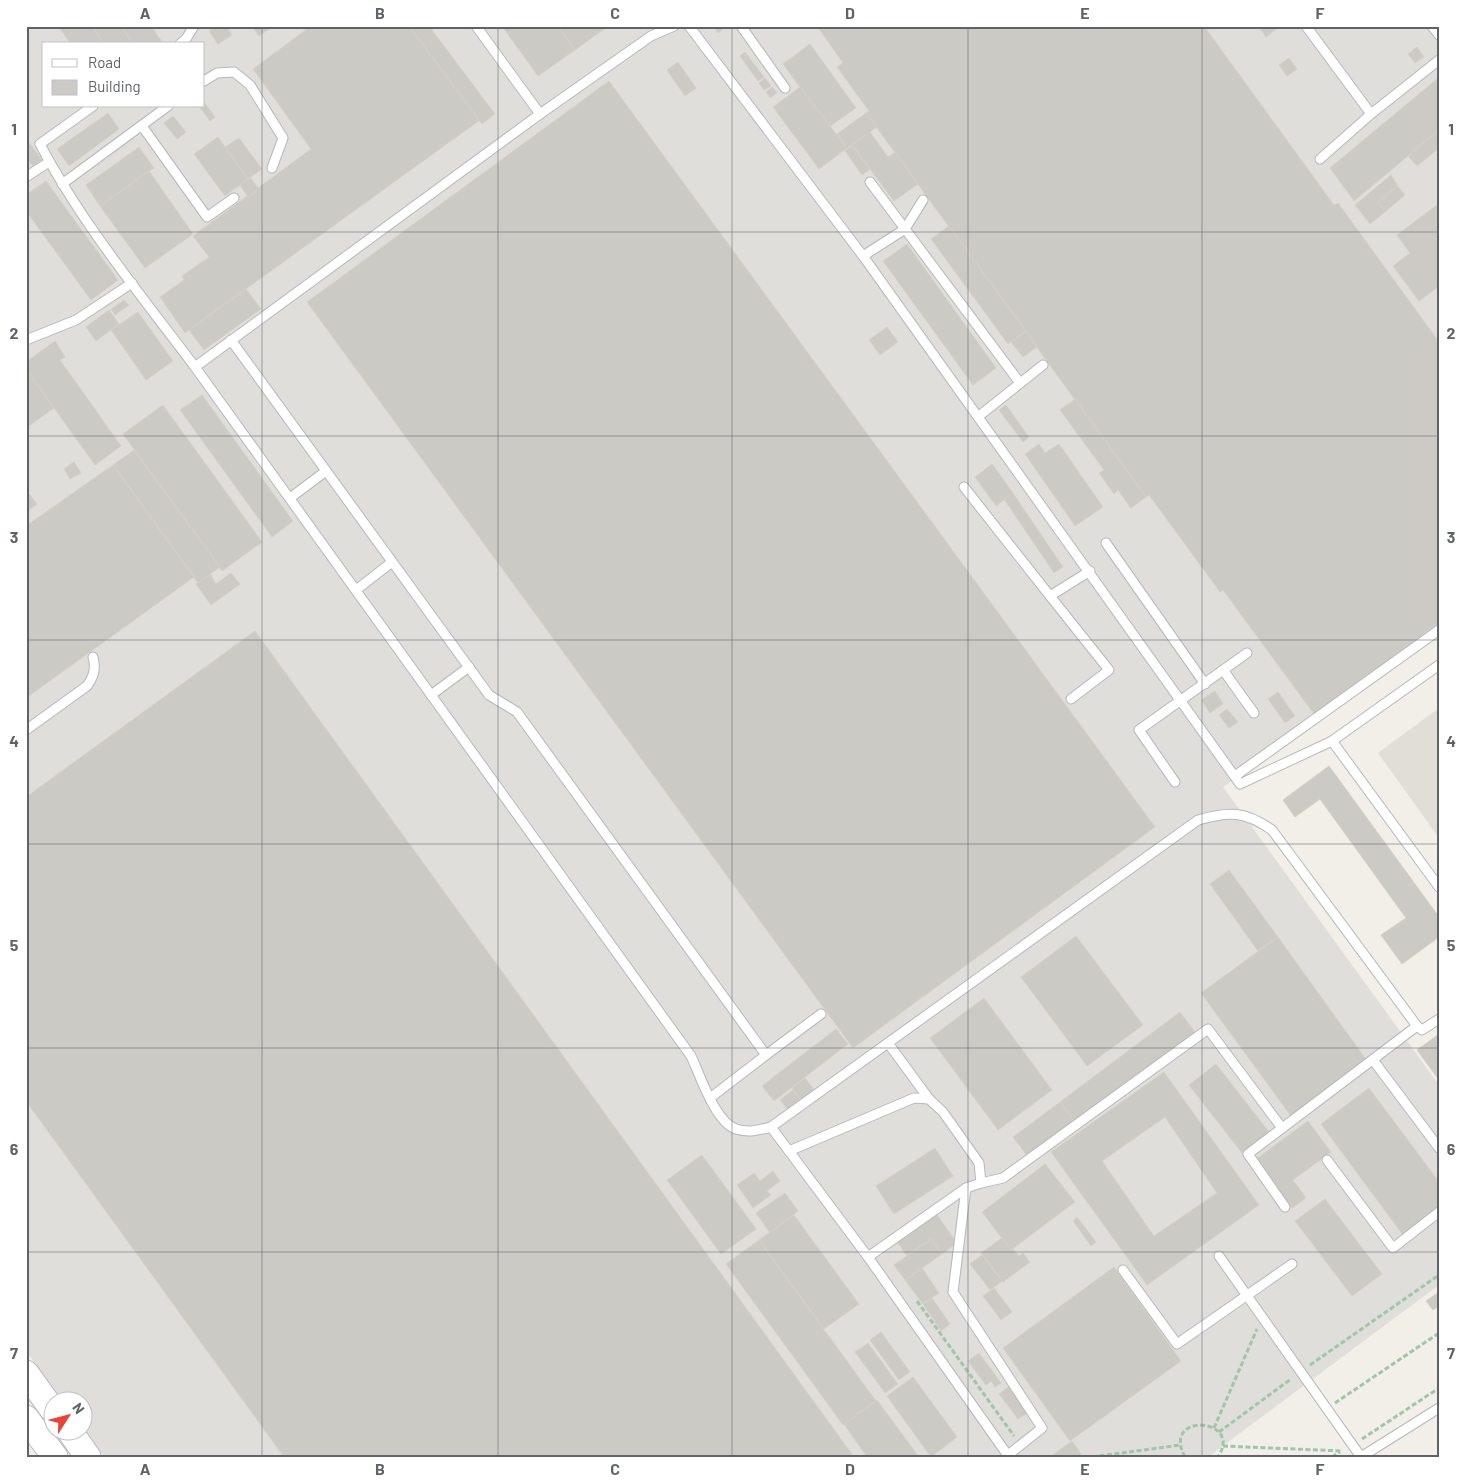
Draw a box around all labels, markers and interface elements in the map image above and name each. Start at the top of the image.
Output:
text: A [140,3,151,22]
text: B [375,3,385,22]
text: C [610,3,620,22]
text: D [845,3,855,22]
text: E [1080,3,1090,22]
text: F [1316,3,1325,22]
legend [42,42,205,108]
text: Road [88,53,121,71]
text: Building [88,77,141,95]
text: 1 [11,119,17,138]
text: 1 [1448,119,1454,138]
text: 2 [10,323,19,342]
text: 2 [1447,323,1456,342]
text: 3 [10,527,18,546]
text: 3 [1447,527,1455,546]
text: 4 [9,731,19,750]
text: 4 [1446,731,1456,750]
text: 5 [10,935,19,954]
text: 5 [1447,935,1456,954]
text: 6 [10,1139,19,1158]
text: 6 [1447,1139,1456,1158]
text: 7 [10,1343,18,1362]
text: 7 [1447,1343,1455,1362]
north arrow [42,1390,92,1440]
text: N [69,1399,89,1417]
text: A [140,1459,151,1478]
text: B [375,1459,385,1478]
text: C [610,1459,620,1478]
text: D [845,1459,855,1478]
text: E [1080,1459,1090,1478]
text: F [1316,1459,1325,1478]

